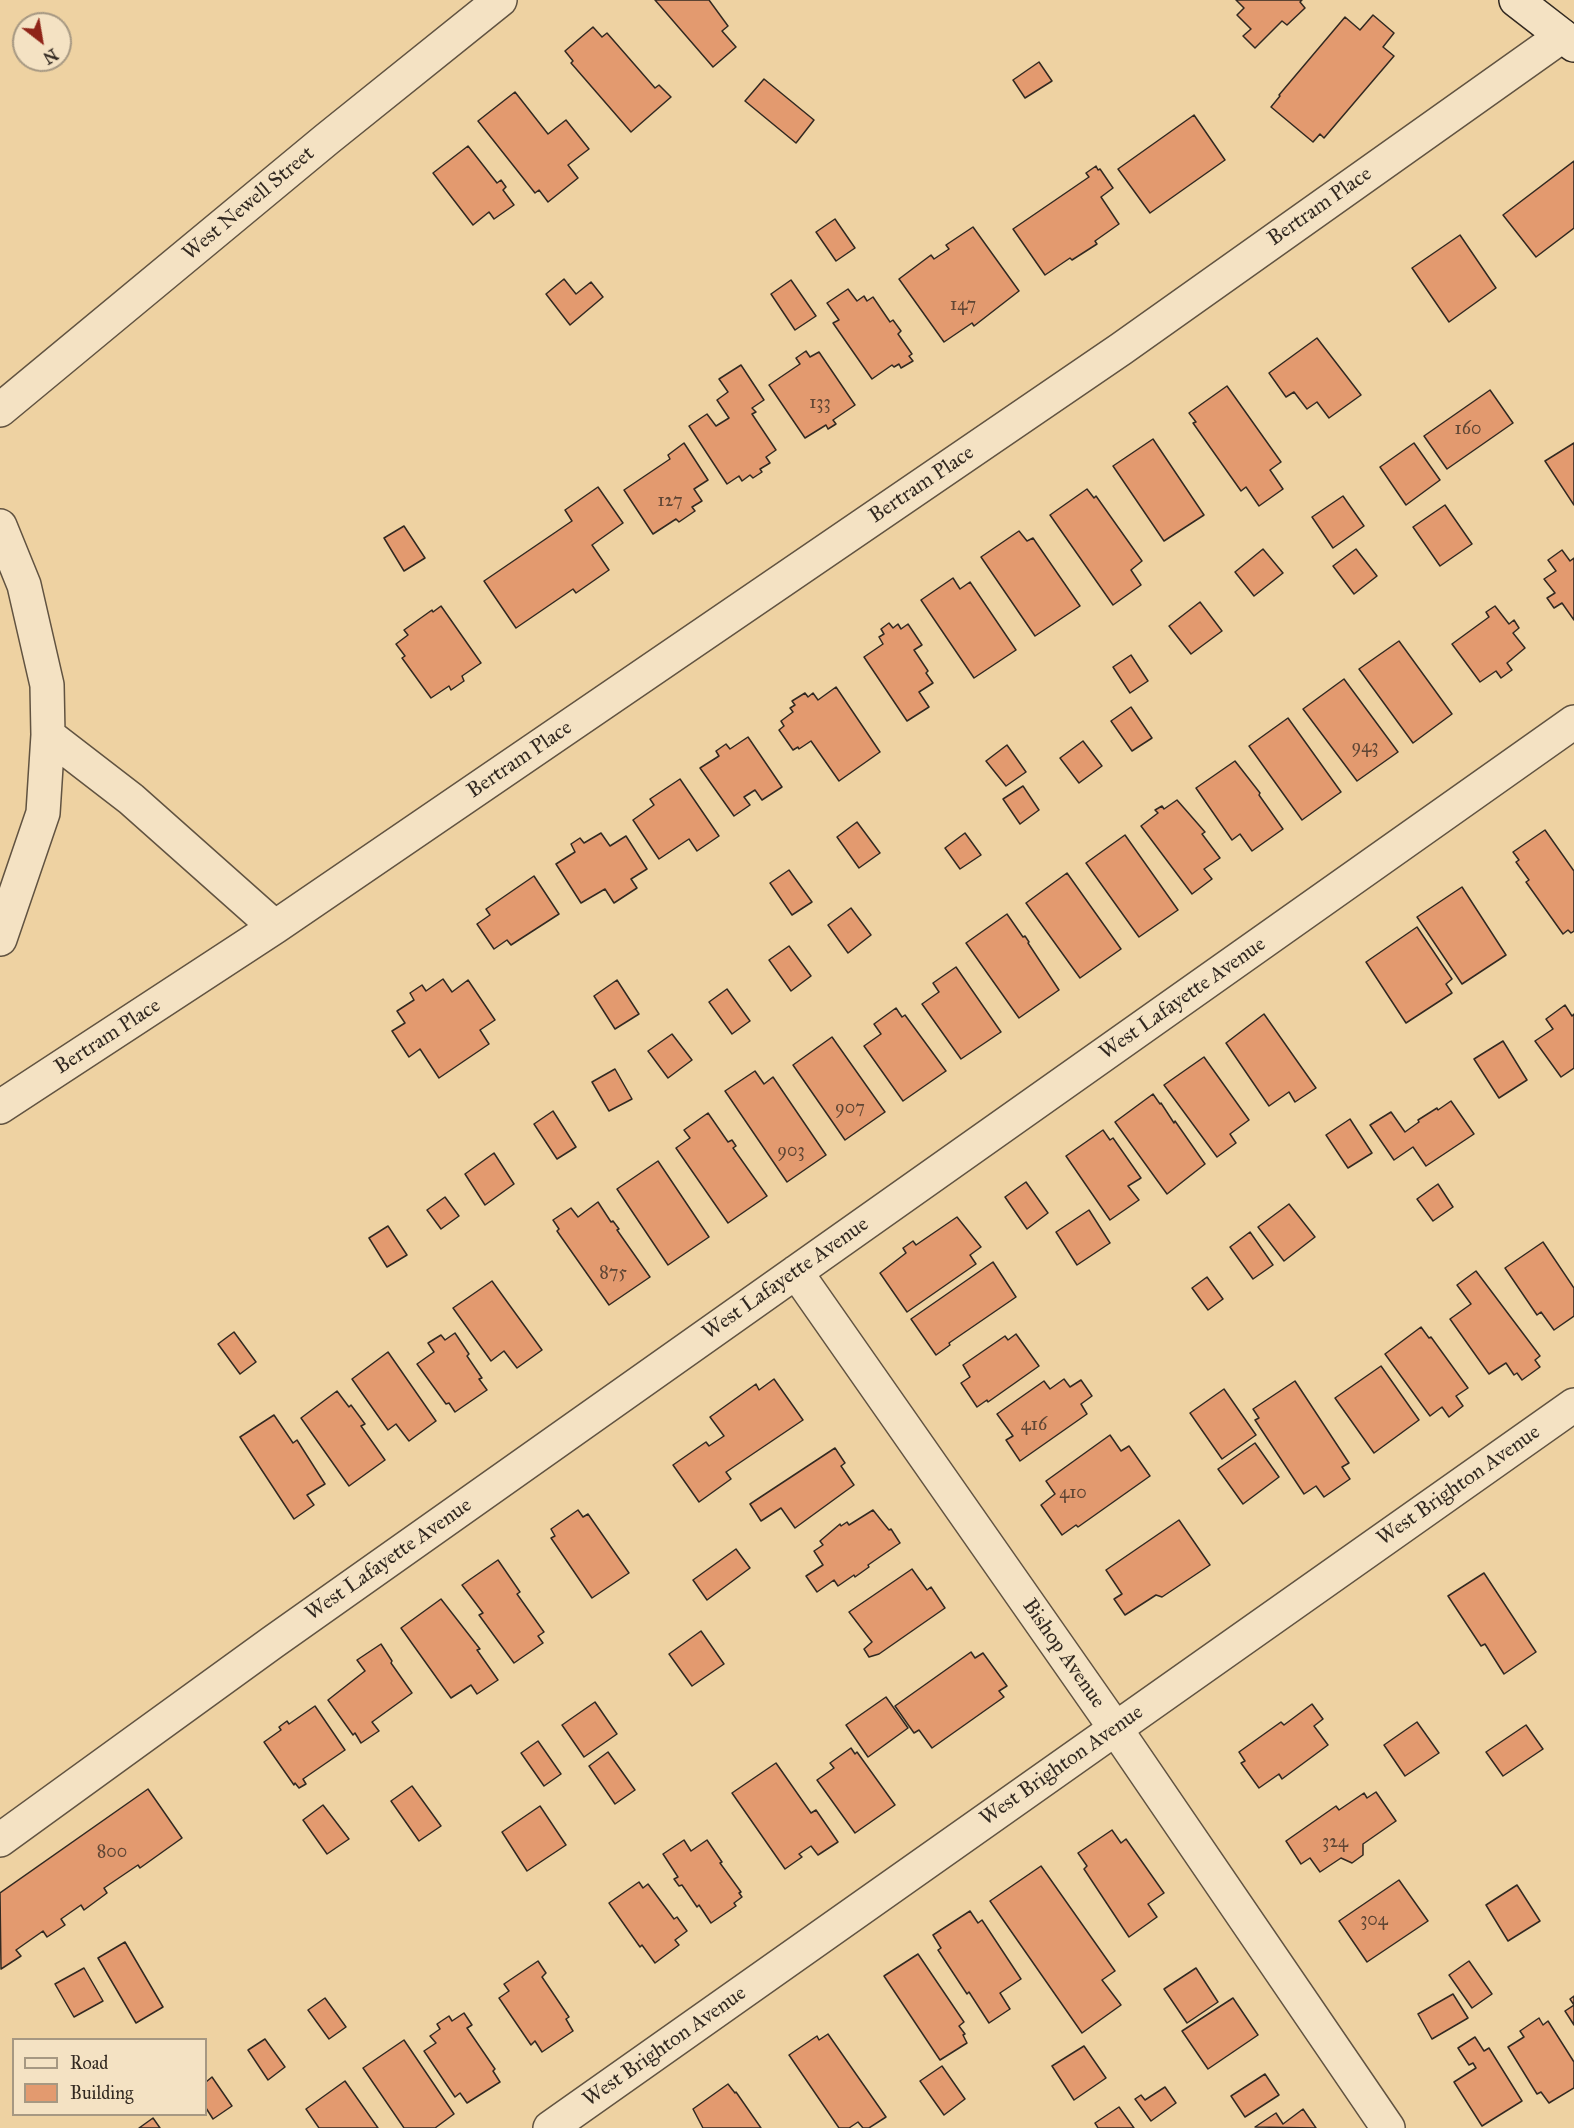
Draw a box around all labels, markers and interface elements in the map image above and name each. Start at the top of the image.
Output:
north arrow [12,12,72,72]
text: N [40,44,61,68]
street label: West Newell Street [178,142,320,266]
street label: Bertram Place [1263,162,1377,252]
house number: 147 [950,295,976,317]
house number: 133 [809,393,831,415]
house number: 160 [1455,419,1481,441]
street label: Bertram Place [865,441,979,529]
house number: 127 [657,491,683,513]
street label: Bertram Place [463,716,577,804]
house number: 943 [1352,737,1378,759]
street label: West Lafayette Avenue [1095,932,1271,1066]
street label: Bertram Place [50,993,166,1081]
house number: 907 [835,1098,865,1120]
house number: 903 [777,1141,805,1163]
street label: West Lafayette Avenue [698,1212,874,1346]
house number: 875 [599,1263,627,1285]
house number: 416 [1021,1415,1047,1437]
street label: West Brighton Avenue [1373,1420,1545,1552]
house number: 410 [1059,1483,1087,1505]
street label: West Lafayette Avenue [301,1493,477,1627]
street label: Bishop Avenue [1016,1594,1110,1714]
street label: West Brighton Avenue [976,1700,1148,1832]
house number: 324 [1322,1832,1348,1854]
house number: 800 [97,1842,127,1864]
house number: 304 [1360,1910,1388,1932]
street label: West Brighton Avenue [579,1981,751,2113]
legend [12,2038,207,2116]
text: Road [70,2052,108,2074]
text: Building [70,2082,133,2104]

